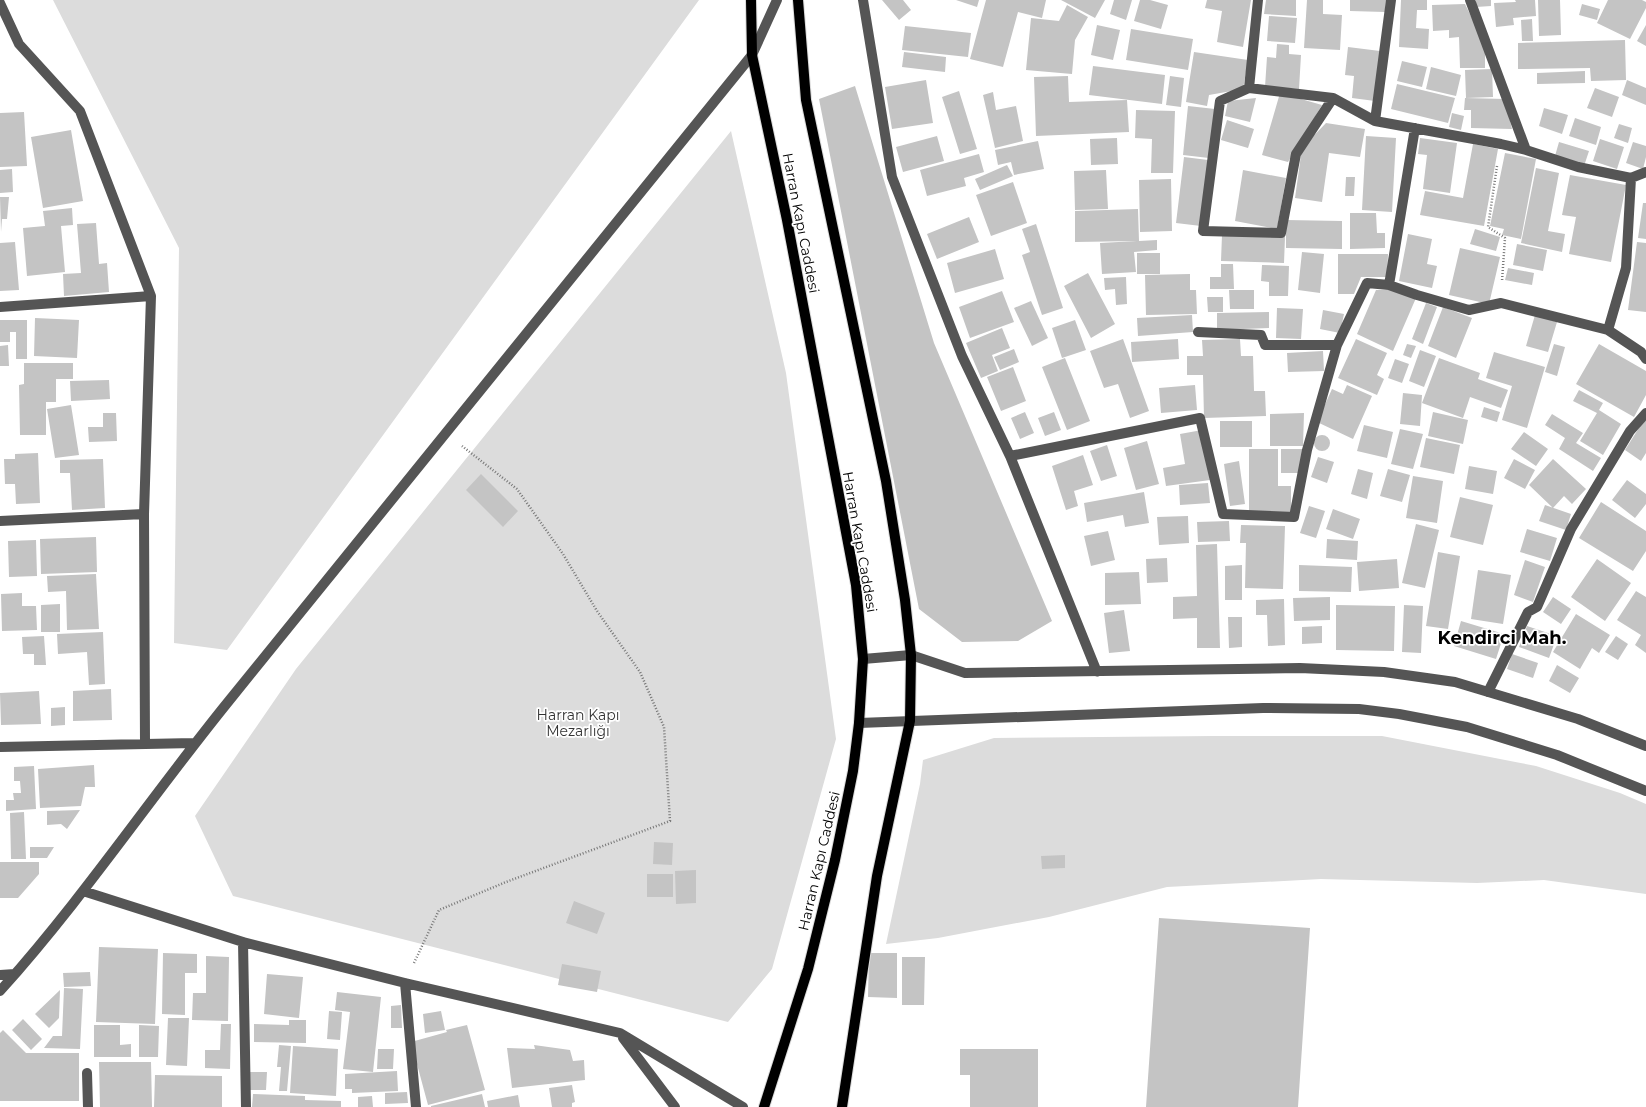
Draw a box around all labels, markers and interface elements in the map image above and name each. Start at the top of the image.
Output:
street label: Harran Kapı Caddesi [779,151,823,295]
street label: Harran Kapı Caddesi [839,470,881,614]
district label: Kendirci Mah. [1438,627,1567,649]
park label: Harran Kapı Mezarlığı [537,706,619,740]
street label: Harran Kapı Caddesi [794,789,844,933]

